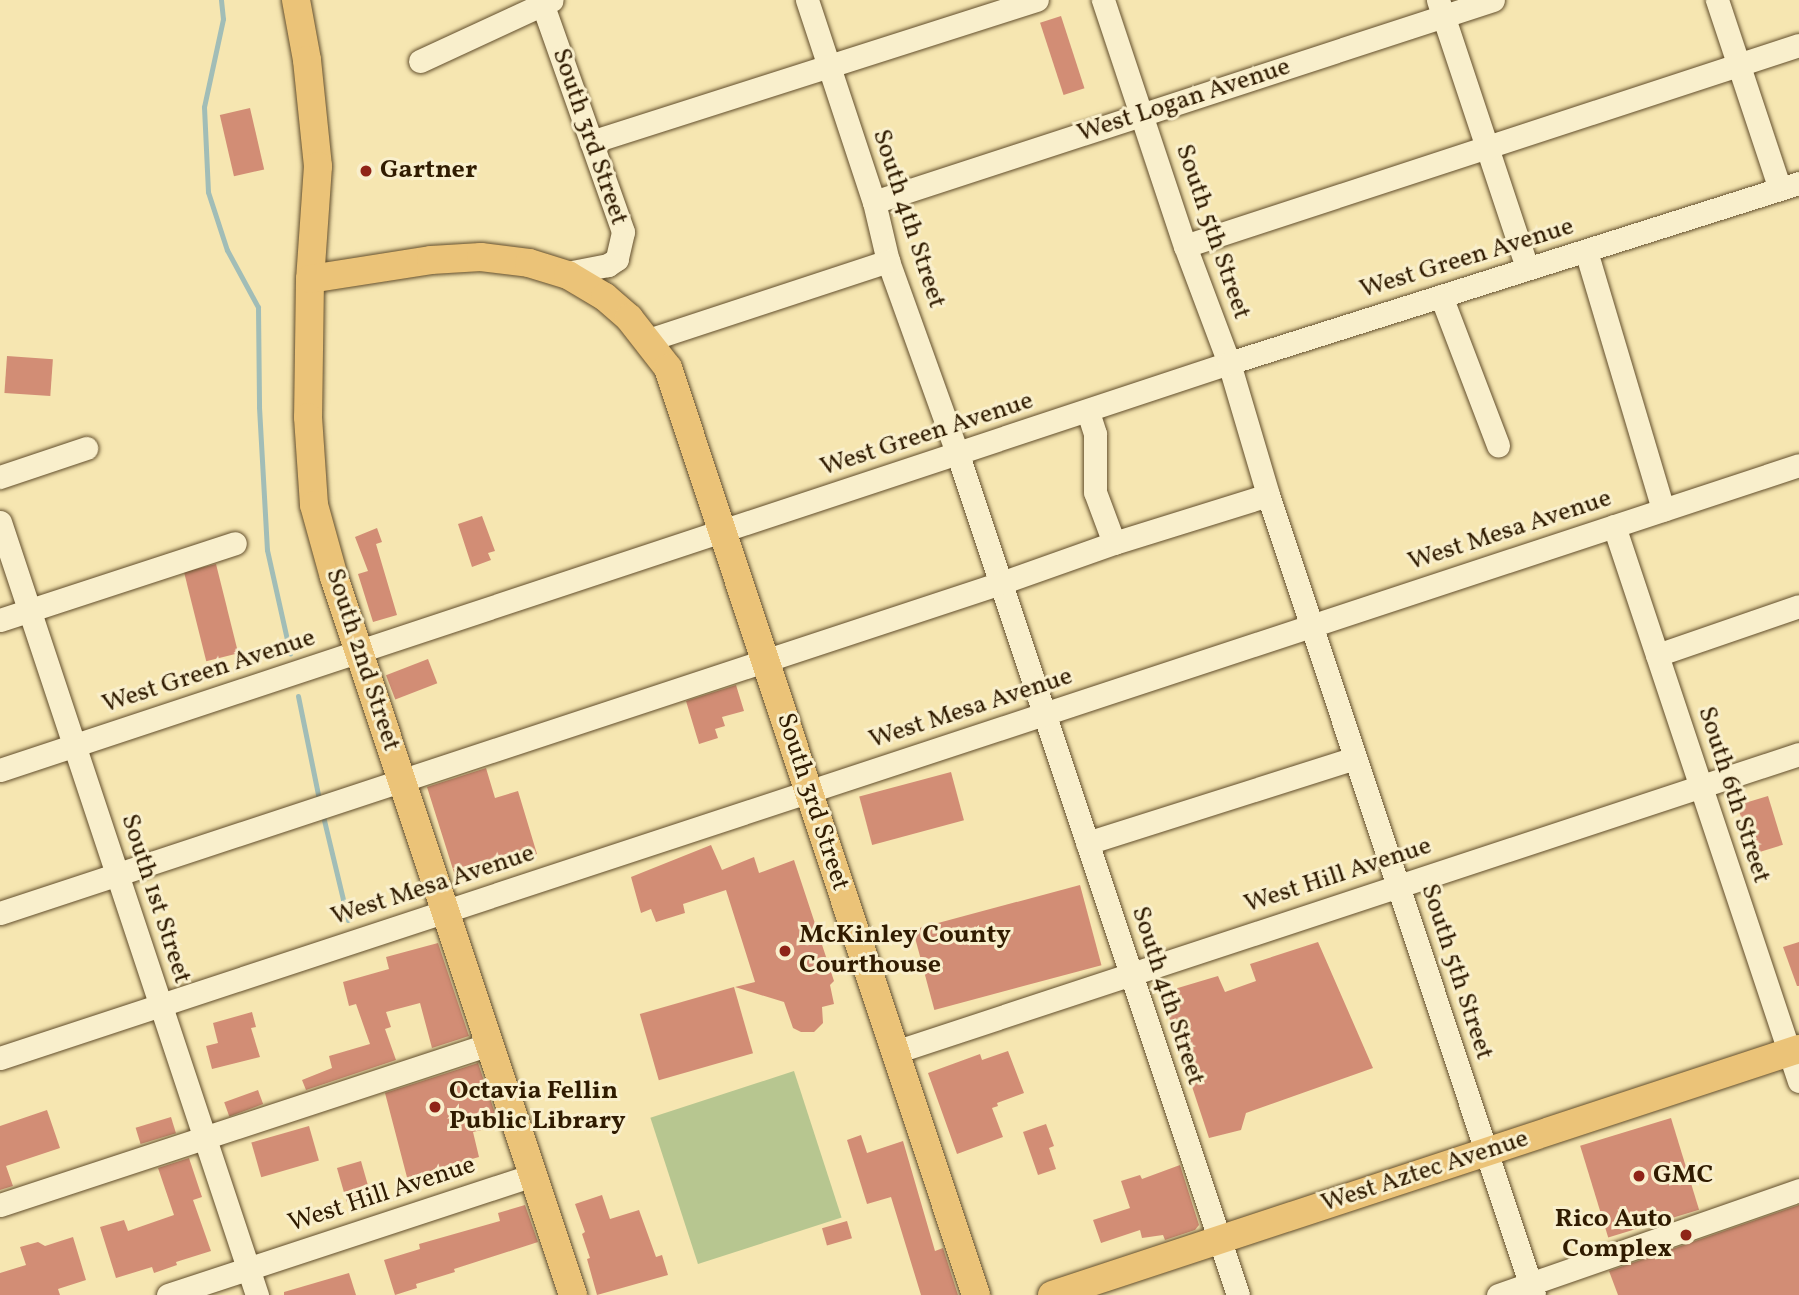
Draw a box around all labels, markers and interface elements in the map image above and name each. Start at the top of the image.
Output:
street label: South 3rd Street [544,45,634,229]
street label: West Logan Avenue [1074,52,1294,150]
street label: South 4th Street [864,126,952,312]
street label: South 5th Street [1167,140,1257,324]
place label: Gartner [380,155,477,187]
marker: Gartner [358,163,374,179]
street label: West Green Avenue [1356,212,1578,306]
street label: West Green Avenue [817,386,1037,484]
street label: West Mesa Avenue [1404,483,1616,579]
street label: South 2nd Street [318,565,406,755]
street label: West Green Avenue [99,623,319,721]
street label: West Mesa Avenue [865,661,1077,757]
street label: South 6th Street [1690,703,1776,887]
street label: South 3rd Street [769,709,855,895]
street label: South 1st Street [113,810,197,988]
street label: West Hill Avenue [1240,831,1436,921]
street label: West Mesa Avenue [327,838,539,934]
street label: South 5th Street [1413,880,1499,1064]
street label: South 4th Street [1123,903,1211,1089]
place label: McKinley County Courthouse [799,920,1011,982]
marker: McKinley County Courthouse [777,943,793,959]
place label: Octavia Fellin Public Library [449,1076,626,1138]
marker: Octavia Fellin Public Library [427,1099,443,1115]
street label: West Aztec Avenue [1317,1124,1533,1220]
street label: West Hill Avenue [284,1150,480,1240]
place label: GMC [1653,1160,1713,1192]
marker: GMC [1631,1168,1647,1184]
place label: Rico Auto Complex [1555,1204,1672,1266]
marker: Rico Auto Complex [1678,1227,1694,1243]

